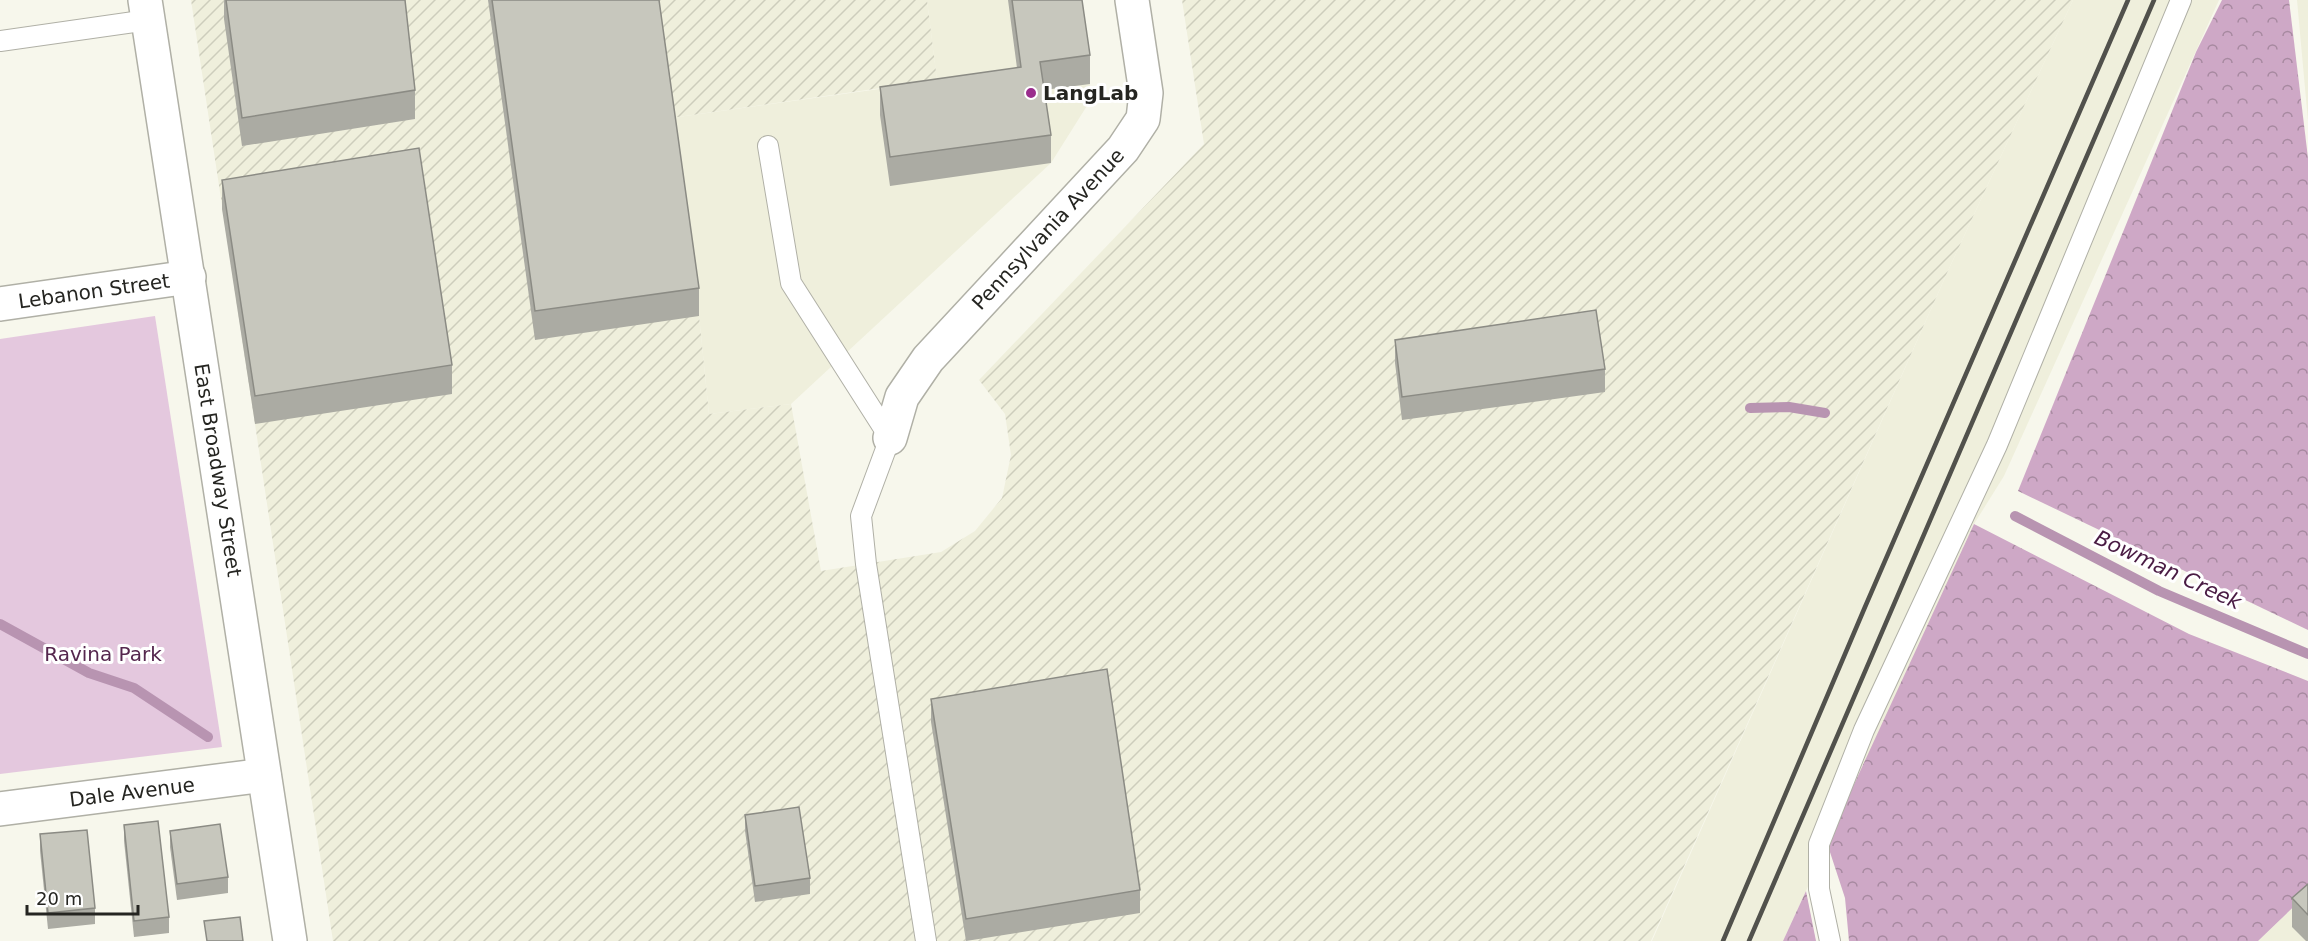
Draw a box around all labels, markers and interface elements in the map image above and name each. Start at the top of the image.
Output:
place label: LangLab [1043,81,1138,105]
marker: LangLab [1024,86,1038,100]
street label: Pennsylvania Avenue [967,143,1129,315]
street label: Lebanon Street [17,268,171,314]
street label: East Broadway Street [189,362,247,579]
water label: Bowman Creek [2091,526,2246,615]
park label: Ravina Park [44,642,162,666]
street label: Dale Avenue [68,772,196,812]
scale bar [27,878,138,916]
text: 20 m [36,888,82,909]

